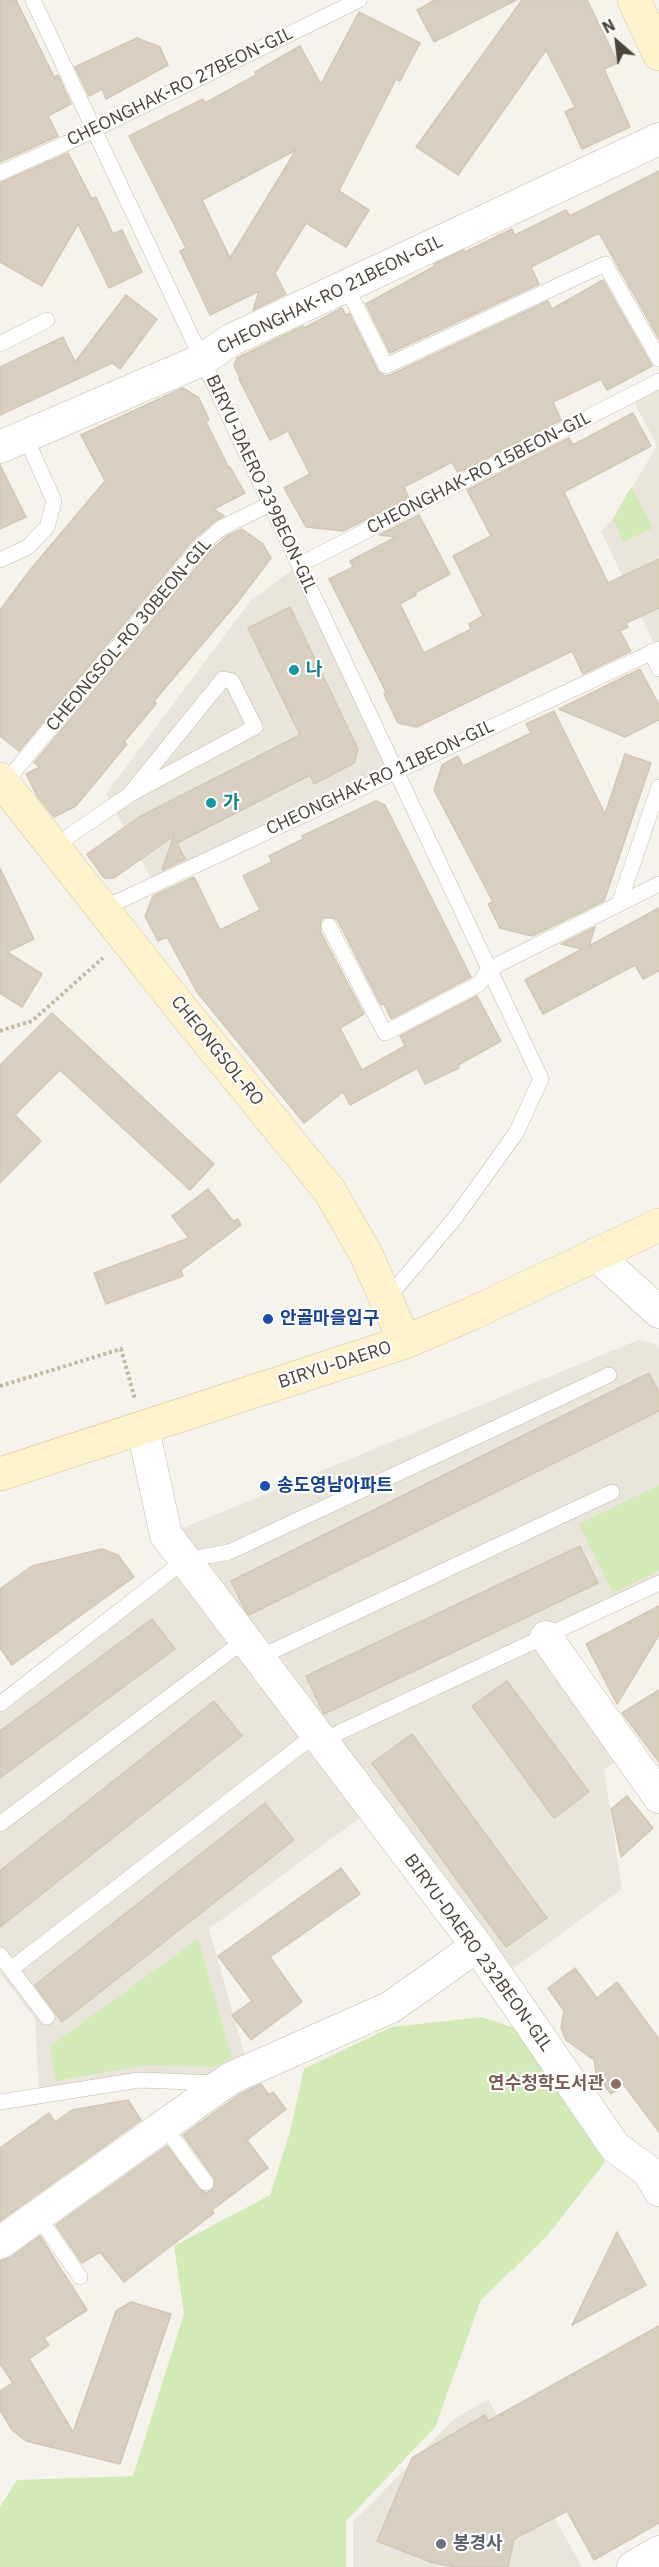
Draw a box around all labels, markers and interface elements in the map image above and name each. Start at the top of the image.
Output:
north arrow [587,12,647,72]
text: N [599,15,618,38]
street label: CHEONGHAK-RO 27BEON-GIL [64,23,296,151]
street label: CHEONGHAK-RO 21BEON-GIL [214,231,446,359]
street label: BIRYU-DAERO 239BEON-GIL [201,371,321,597]
street label: CHEONGHAK-RO 15BEON-GIL [364,407,594,539]
street label: CHEONGSOL-RO 30BEON-GIL [42,534,216,736]
place label: 나 [306,659,323,681]
marker: 나 [287,663,301,677]
street label: CHEONGHAK-RO 11BEON-GIL [263,716,497,840]
place label: 가 [223,792,240,814]
marker: 가 [204,796,218,810]
street label: CHEONGSOL-RO [166,992,268,1110]
place label: 안골마을입구 [280,1308,379,1330]
marker: 안골마을입구 [261,1312,275,1326]
street label: BIRYU-DAERO [276,1337,394,1393]
place label: 송도영남아파트 [277,1475,393,1497]
marker: 송도영남아파트 [258,1479,272,1493]
street label: BIRYU-DAERO 232BEON-GIL [399,1850,557,2056]
place label: 연수청학도서관 [488,2073,604,2095]
marker: 연수청학도서관 [609,2077,623,2091]
place label: 봉경사 [453,2533,503,2555]
marker: 봉경사 [434,2537,448,2551]

